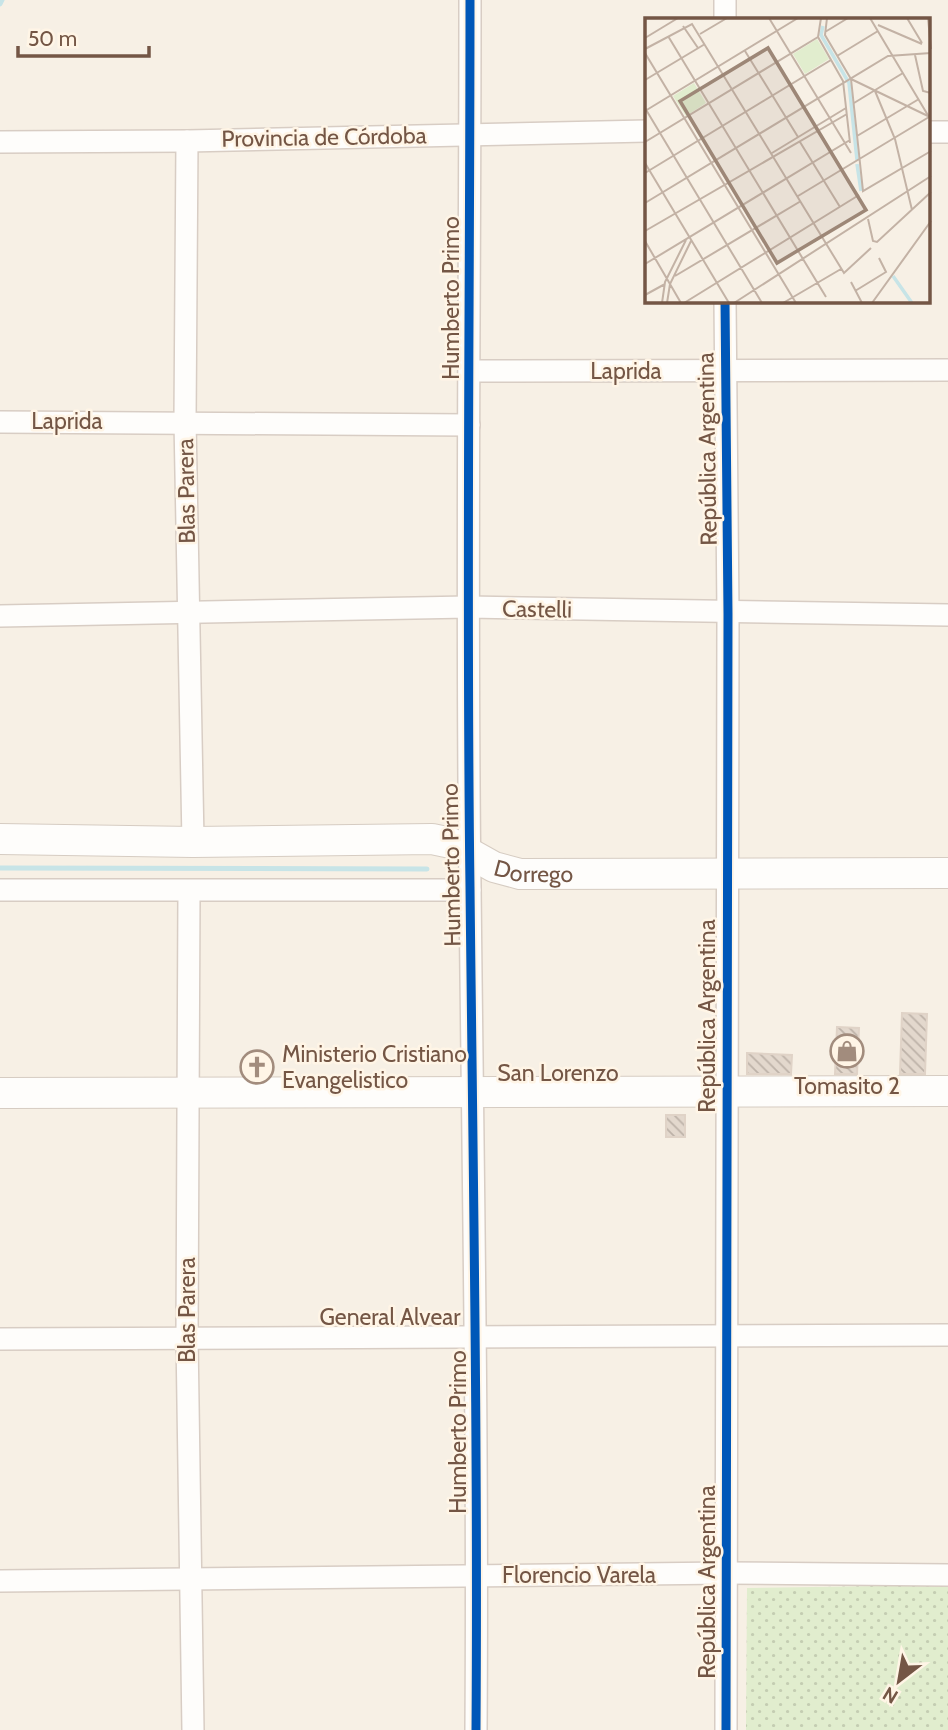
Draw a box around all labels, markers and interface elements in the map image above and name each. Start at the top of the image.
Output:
scale bar [18,14,149,58]
inset map [645,18,930,303]
text: 50 m [28,26,77,51]
street label: Provincia de Córdoba [221,121,427,153]
street label: Humberto Primo [437,216,465,380]
street label: República Argentina [691,352,723,546]
street label: Laprida [590,357,662,385]
street label: Laprida [31,407,103,435]
street label: Blas Parera [171,438,201,544]
street label: Castelli [502,594,572,624]
street label: Humberto Primo [436,783,466,947]
street label: Dorrego [491,854,573,888]
street label: República Argentina [693,919,721,1113]
shop icon: Tomasito 2 [828,1032,866,1070]
place label: Ministerio Cristiano Evangelistico [282,1040,467,1094]
church icon: Ministerio Cristiano Evangelistico [238,1048,276,1086]
street label: San Lorenzo [497,1059,619,1087]
place label: Tomasito 2 [794,1072,900,1100]
street label: Blas Parera [173,1257,201,1363]
street label: General Alvear [320,1303,461,1331]
street label: Humberto Primo [444,1350,472,1514]
street label: República Argentina [693,1485,721,1679]
street label: Florencio Varela [502,1561,656,1589]
north arrow [864,1646,934,1716]
text: N [879,1682,902,1708]

